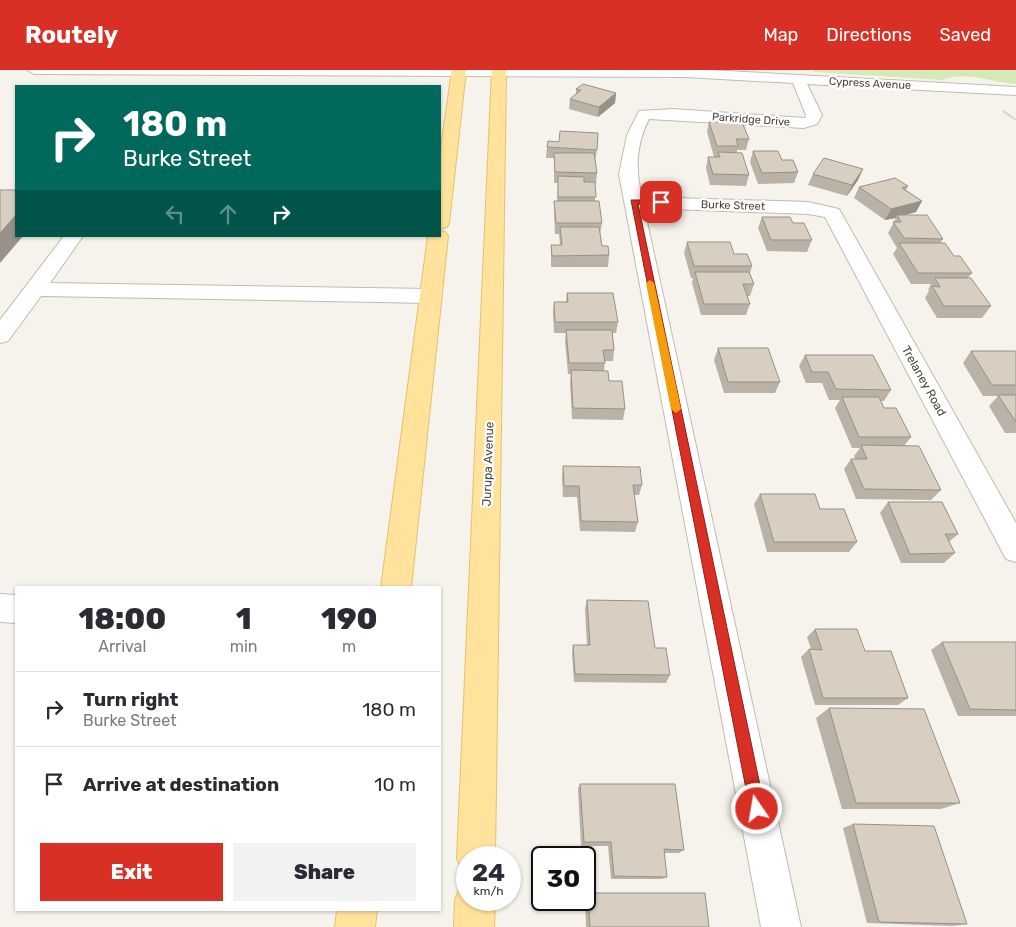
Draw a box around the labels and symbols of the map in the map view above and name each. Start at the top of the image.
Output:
street label: Cypress Avenue [829,75,911,92]
street label: Parkridge Drive [712,110,790,129]
pin [640,181,682,223]
street label: Burke Street [701,198,766,213]
street label: Trelaney Road [899,343,949,419]
street label: Jurupa Avenue [480,421,496,507]
position arrow [730,782,782,834]
speed limit sign: 30 [531,846,596,911]

